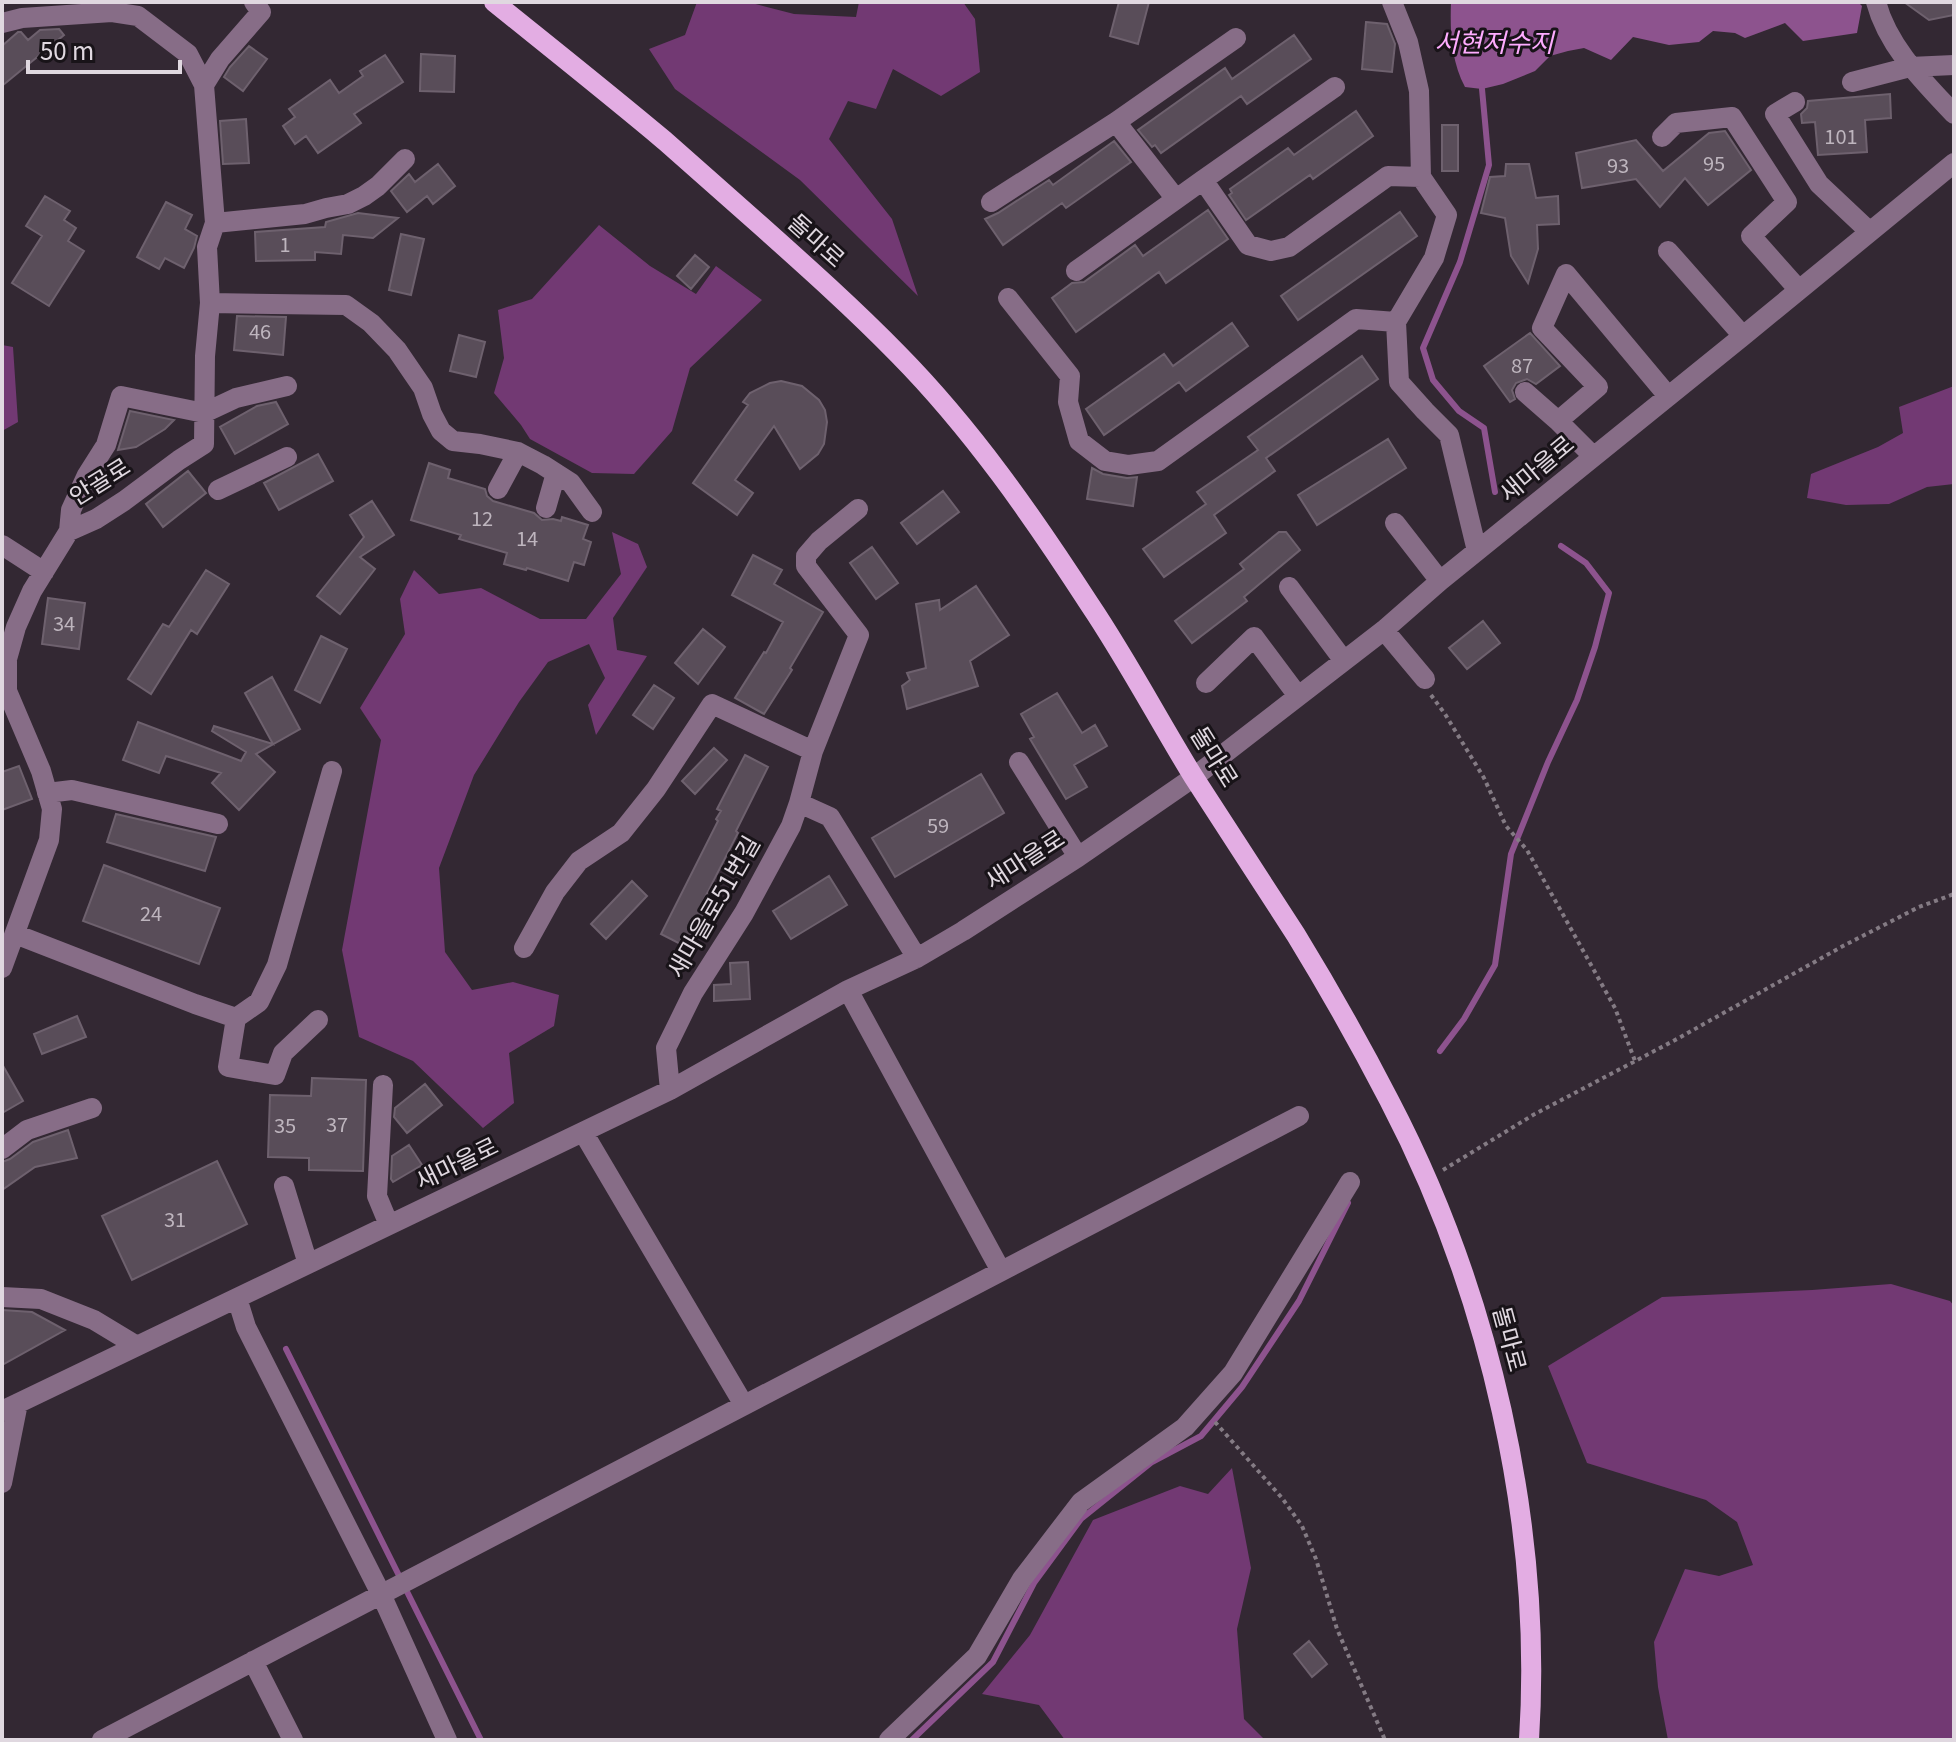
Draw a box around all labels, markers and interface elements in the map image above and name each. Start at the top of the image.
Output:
water label: 서현저수지 [1434,22,1556,59]
scale bar [28,24,180,74]
text: 50 m [40,32,94,67]
house number: 101 [1824,121,1858,150]
house number: 95 [1703,148,1725,177]
house number: 93 [1607,150,1629,179]
street label: 돌마로 [781,204,854,274]
house number: 1 [279,229,291,258]
house number: 46 [249,316,271,345]
house number: 87 [1511,350,1533,379]
street label: 새마을로 [1490,425,1580,509]
street label: 안골로 [61,447,136,512]
house number: 12 [471,503,493,532]
house number: 14 [516,523,538,552]
house number: 34 [53,608,75,637]
street label: 돌마로 [1184,718,1249,793]
house number: 59 [927,810,949,839]
street label: 새마을로 [977,819,1070,897]
street label: 새마을로51번길 [657,828,767,983]
house number: 24 [140,898,162,927]
house number: 37 [326,1109,348,1138]
house number: 35 [274,1110,296,1139]
street label: 새마을로 [409,1127,503,1197]
house number: 31 [164,1204,186,1233]
street label: 돌마로 [1486,1302,1537,1375]

